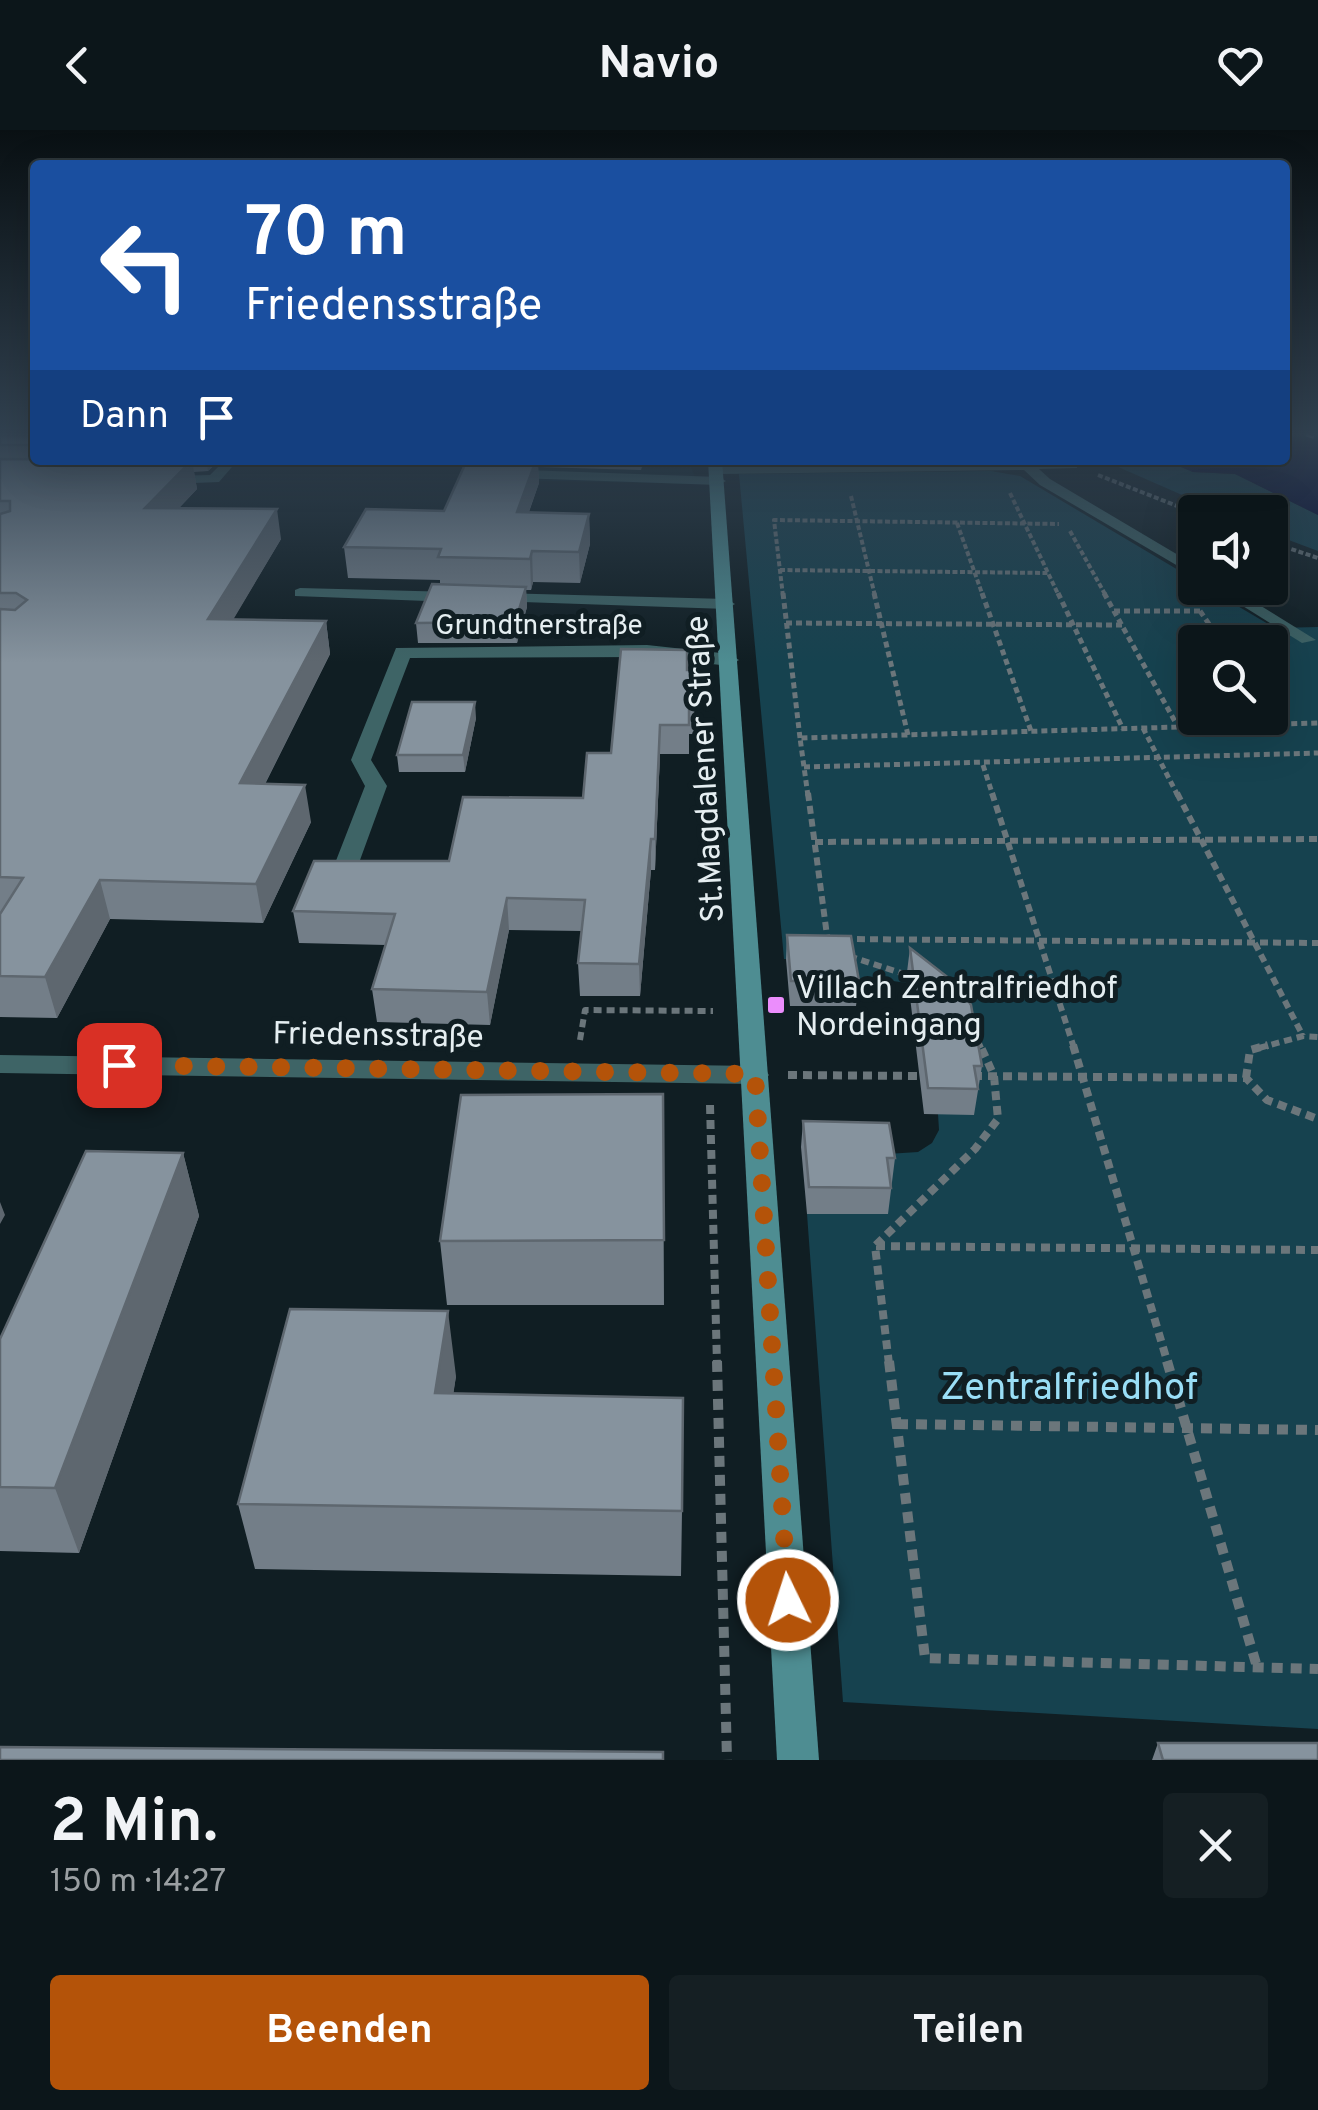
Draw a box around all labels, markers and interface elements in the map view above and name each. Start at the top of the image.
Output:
text: Navio [599,37,719,94]
icon: back [50,38,105,93]
icon: heart [1213,38,1268,93]
text: 70 m [245,192,408,281]
icon: left [80,200,210,330]
text: Friedensstraße [245,279,542,336]
icon: arrive [189,390,244,445]
text: Dann [80,393,169,442]
map controls [1178,495,1288,735]
button: sound [1178,495,1288,605]
street label: Grundtnerstraße [435,609,643,645]
street label: St.Magdalener Straße [679,614,735,923]
button: search [1178,625,1288,735]
place label: Villach Zentralfriedhof Nordeingang [796,970,1118,1047]
marker: Villach Zentralfriedhof Nordeingang [765,994,787,1016]
street label: Friedensstraße [272,1015,484,1059]
pin [77,1023,162,1108]
icon: arrive [92,1038,147,1093]
park label: Zentralfriedhof [940,1365,1198,1414]
position arrow [736,1548,840,1652]
text: 2 Min. [50,1787,218,1863]
button: close [1163,1793,1268,1898]
text: 150 m · 14:27 [50,1863,226,1903]
button: Beenden [50,1975,649,2090]
button: Teilen [669,1975,1268,2090]

